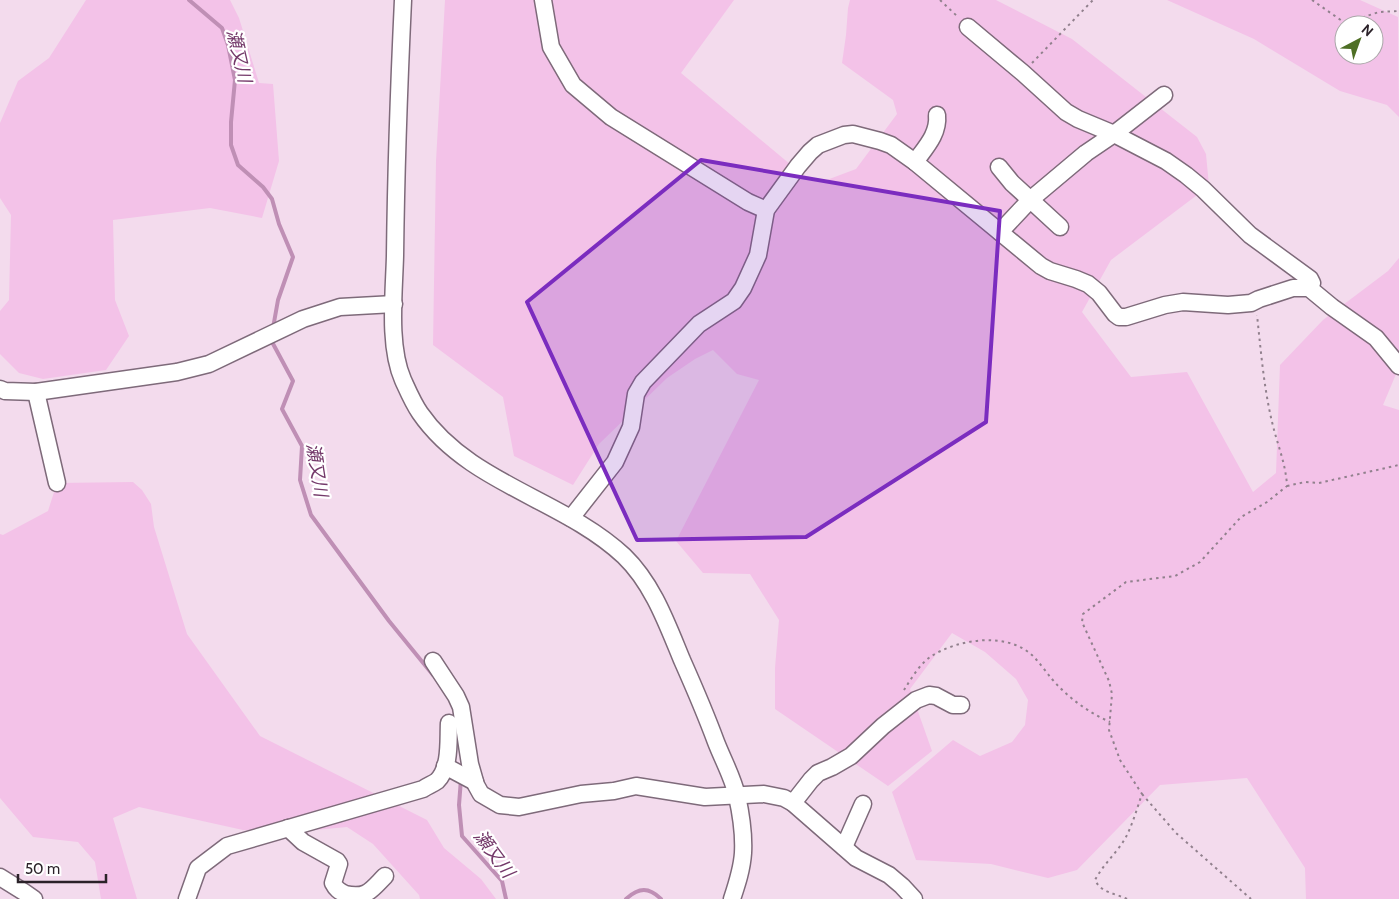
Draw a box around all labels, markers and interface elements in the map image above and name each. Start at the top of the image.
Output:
north arrow [1334,15,1384,65]
text: N [1358,20,1377,40]
water label: 瀬又川 [222,27,256,87]
water label: 瀬又川 [302,442,332,500]
water label: 瀬又川 [469,826,520,884]
scale bar [18,852,105,884]
text: 50 m [25,860,60,878]

